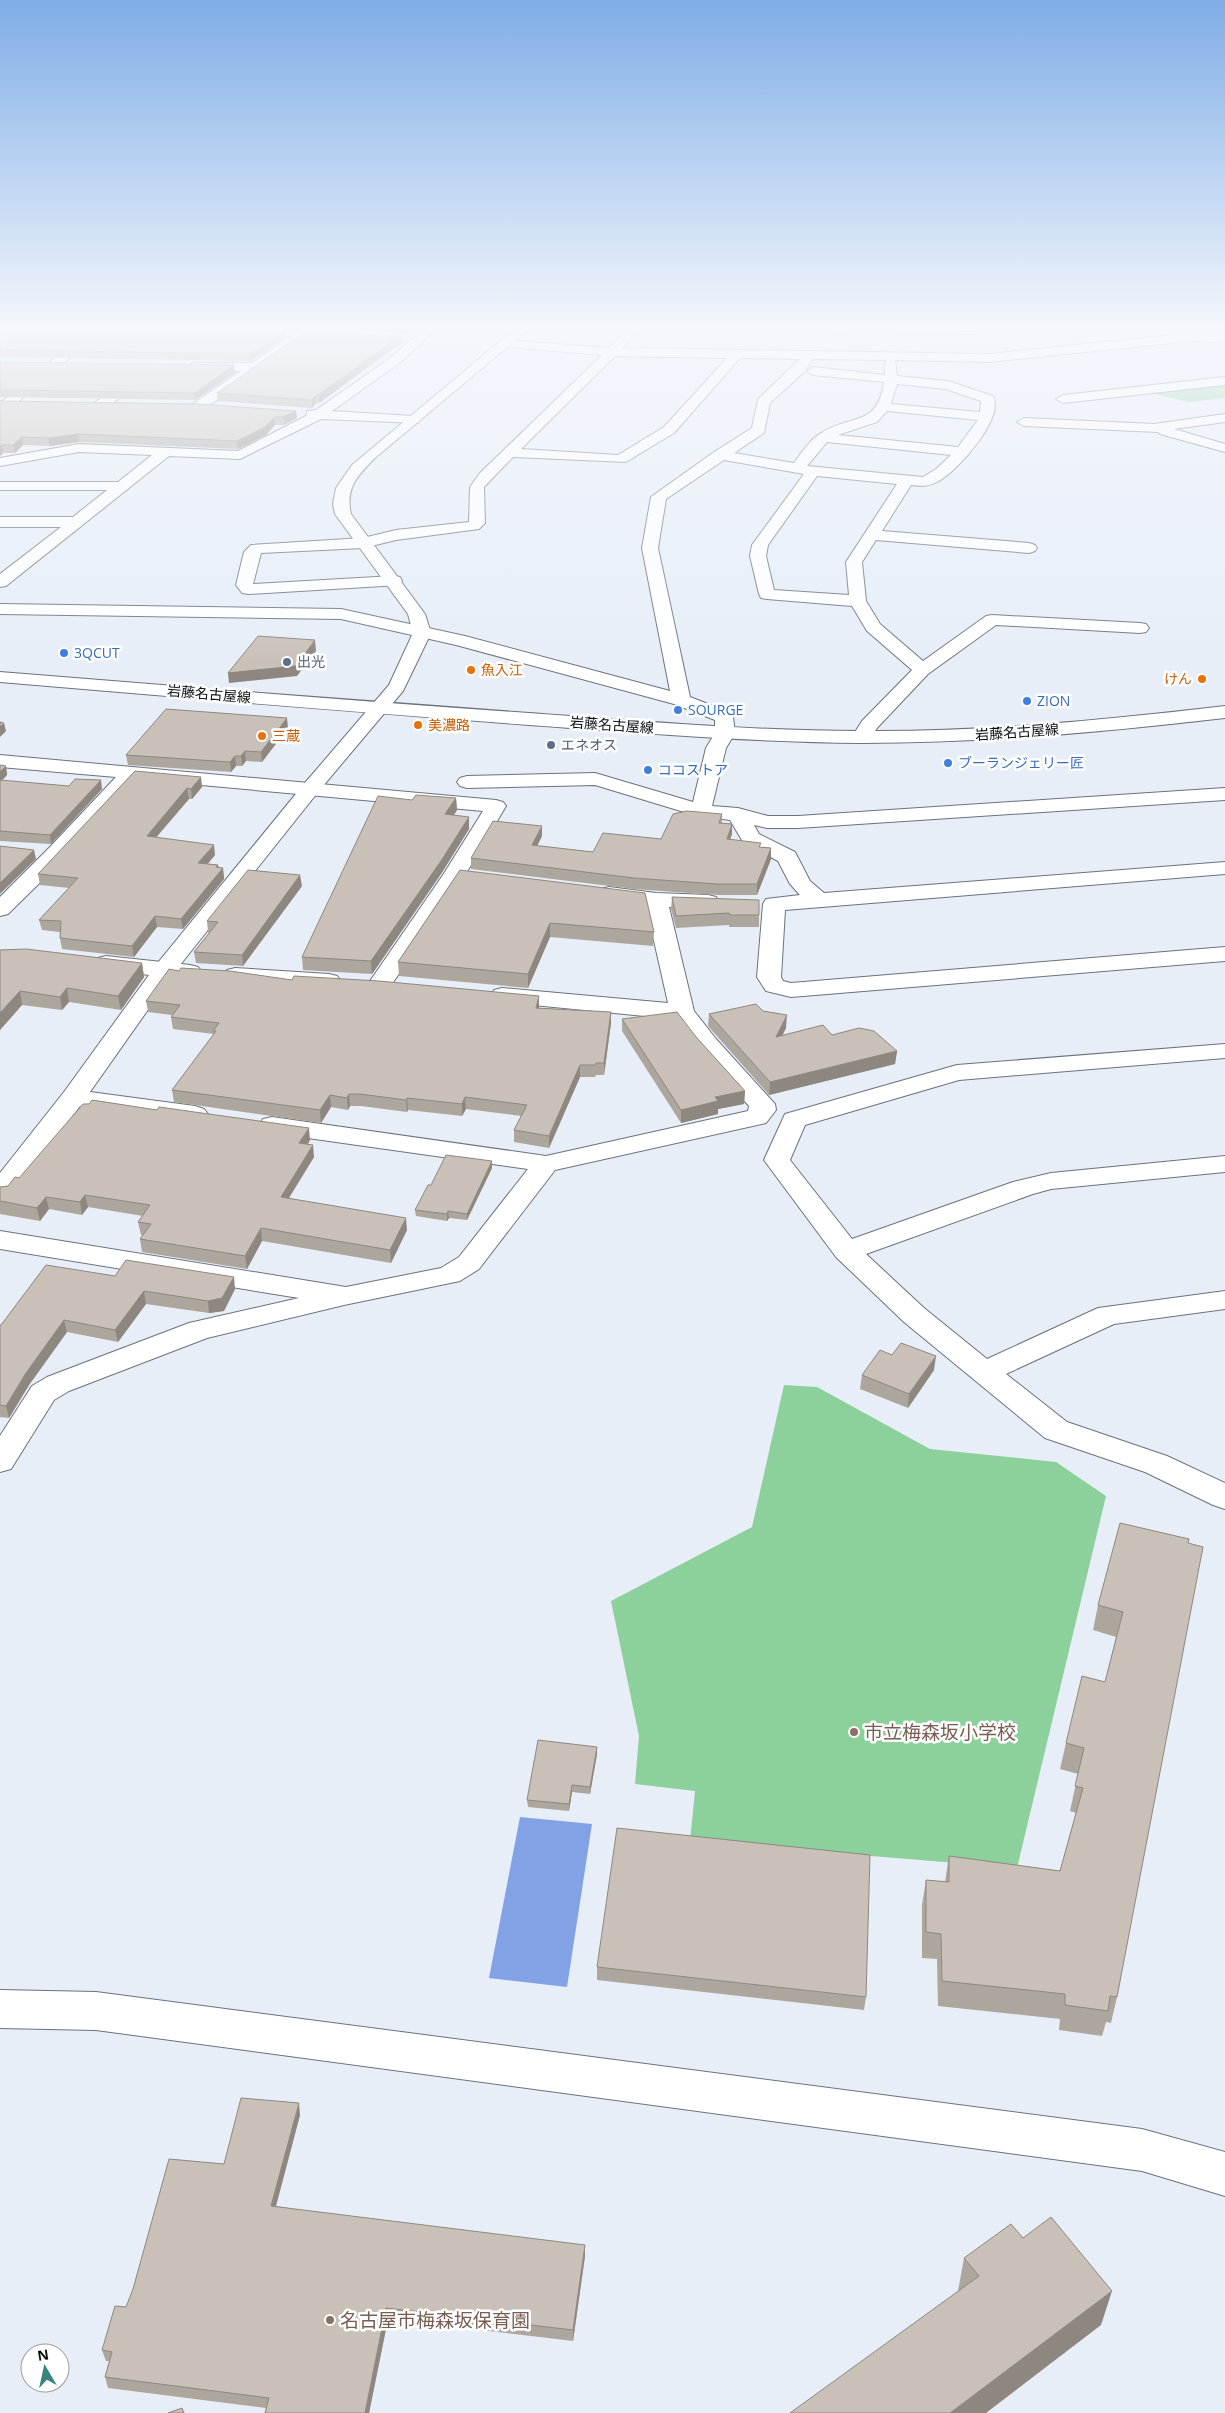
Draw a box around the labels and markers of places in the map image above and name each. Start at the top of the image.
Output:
place label: 3QCUT [74,643,120,662]
marker: 3QCUT [58,647,70,659]
place label: 出光 [297,652,325,671]
marker: 出光 [281,656,293,668]
place label: 魚入江 [481,660,523,679]
marker: 魚入江 [465,664,477,676]
place label: けん [1164,669,1192,688]
marker: けん [1196,673,1208,685]
place label: ZION [1037,691,1070,710]
marker: ZION [1021,695,1033,707]
place label: SOURGE [688,700,743,719]
marker: SOURGE [672,704,684,716]
place label: 美濃路 [428,715,470,734]
marker: 美濃路 [412,719,424,731]
place label: 三蔵 [272,726,300,745]
marker: 三蔵 [256,730,268,742]
place label: エネオス [561,735,617,754]
marker: エネオス [545,739,557,751]
place label: ブーランジェリー匠 [958,753,1084,772]
marker: ブーランジェリー匠 [942,757,954,769]
place label: ココストア [658,760,728,779]
marker: ココストア [642,764,654,776]
place label: 市立梅森坂小学校 [864,1719,1016,1745]
marker: 市立梅森坂小学校 [848,1726,860,1738]
place label: 名古屋市梅森坂保育園 [340,2307,530,2333]
marker: 名古屋市梅森坂保育園 [324,2314,336,2326]

